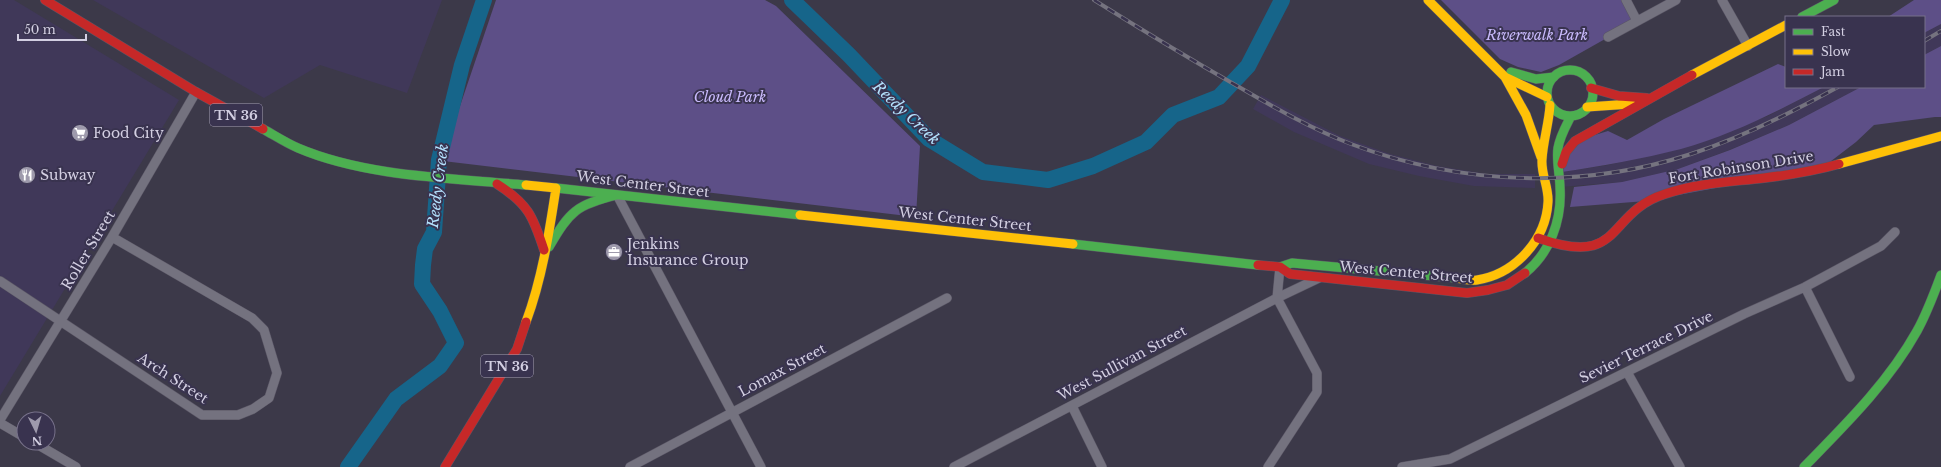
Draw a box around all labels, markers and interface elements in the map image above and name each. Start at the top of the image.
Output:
scale bar [18,16,86,42]
legend [1785,16,1925,88]
text: 50 m [24,22,56,37]
text: Fast [1821,24,1846,39]
park label: Riverwalk Park [1485,26,1588,44]
text: Slow [1821,44,1851,59]
text: Jam [1819,64,1845,79]
water label: Reedy Creek [868,76,944,148]
park label: Cloud Park [694,88,766,106]
road number: TN 36 [210,104,262,126]
supermarket icon: Food City [70,123,90,143]
place label: Food City [93,124,164,142]
water label: Reedy Creek [423,143,452,230]
street label: Fort Robinson Drive [1667,147,1815,187]
restaurant icon: Subway [17,165,37,185]
place label: Subway [40,166,96,184]
street label: West Center Street [575,167,711,201]
street label: West Center Street [897,203,1033,235]
street label: Roller Street [57,206,119,293]
place label: Jenkins Insurance Group [625,235,749,269]
office icon: Jenkins Insurance Group [604,242,624,262]
street label: West Center Street [1338,257,1474,287]
street label: Sevier Terrace Drive [1576,307,1716,387]
street label: West Sullivan Street [1054,321,1190,405]
street label: Lomax Street [735,339,829,401]
street label: Arch Street [133,348,212,408]
road number: TN 36 [481,355,533,377]
north arrow [16,411,56,451]
text: N [30,434,43,448]

